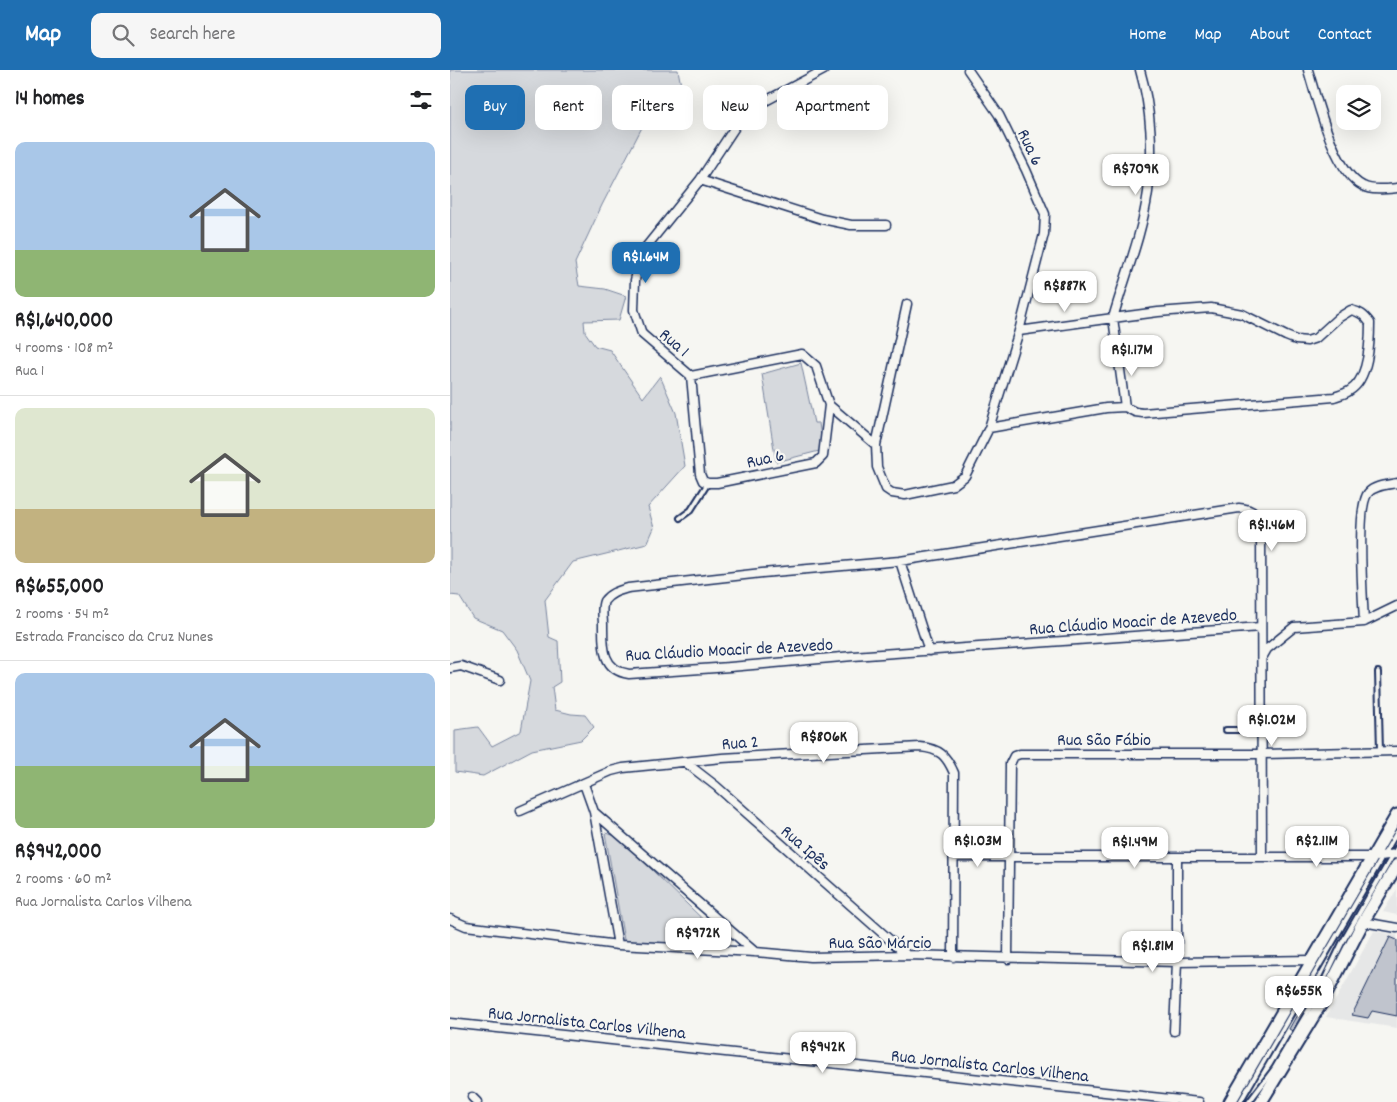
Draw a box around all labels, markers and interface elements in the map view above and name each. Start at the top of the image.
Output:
search box [91,13,441,58]
text: Map [25,18,61,52]
icon: search [109,21,137,49]
text: Search here [149,22,235,49]
text: Home [1129,23,1166,48]
text: Map [1194,23,1222,48]
text: About [1250,23,1290,48]
text: Contact [1318,23,1372,48]
text: 14 homes [15,85,85,115]
chip: Buy [465,85,525,130]
chip: Rent [535,85,602,130]
chip: Filters [612,85,693,130]
chip: New [703,85,767,130]
chip: Apartment [777,85,888,130]
map controls [1336,85,1381,130]
button: layers [1336,85,1381,130]
icon: filters [407,86,435,114]
street label: Rua 6 [1009,126,1048,171]
pin: R$709K [1095,154,1177,196]
text: R$709K [1113,158,1159,181]
icon: home [180,175,270,265]
pin: R$1.64M [600,242,692,284]
text: R$1.64M [623,246,669,269]
pin: R$887K [1024,270,1106,313]
text: R$887K [1044,275,1086,298]
text: R$1,640,000 [15,307,113,337]
street label: Rua 1 [653,324,694,364]
pin: R$1.17M [1086,334,1178,377]
text: 4 rooms · 108 m² [15,337,113,360]
text: R$1.17M [1111,339,1153,362]
text: Rua 1 [15,360,44,383]
icon: home [180,440,270,530]
street label: Rua 6 [744,444,787,477]
pin: R$1.46M [1226,510,1318,552]
text: R$1.46M [1249,514,1295,537]
text: R$655,000 [15,573,104,603]
text: 2 rooms · 54 m² [15,603,109,626]
street label: Rua Cláudio Moacir de Azevedo [1028,604,1238,643]
text: Estrada Francisco da Cruz Nunes [15,626,213,649]
street label: Rua Cláudio Moacir de Azevedo [625,634,834,669]
pin: R$1.02M [1226,704,1318,747]
icon: home [180,705,270,795]
text: R$1.02M [1248,709,1296,732]
pin: R$806K [783,722,865,764]
text: R$806K [801,726,847,749]
street label: Rua São Fábio [1057,729,1151,754]
street label: Rua 2 [721,731,759,758]
street label: Rua Ipês [774,820,835,877]
pin: R$1.03M [932,826,1024,868]
pin: R$1.49M [1089,826,1181,869]
pin: R$2.11M [1271,826,1363,868]
text: R$1.03M [954,830,1002,853]
text: R$2.11M [1296,830,1338,853]
text: R$1.49M [1112,831,1158,854]
text: R$942,000 [15,838,102,868]
text: 2 rooms · 60 m² [15,868,112,891]
text: Rua Jornalista Carlos Vilhena [15,891,192,914]
pin: R$972K [657,918,739,960]
text: R$972K [676,922,720,945]
pin: R$1.81M [1107,930,1199,973]
street label: Rua São Márcio [829,932,931,957]
text: R$1.81M [1132,935,1174,958]
pin: R$655K [1258,976,1340,1018]
text: R$655K [1276,980,1322,1003]
street label: Rua Jornalista Carlos Vilhena [487,1002,687,1047]
pin: R$942K [782,1032,864,1074]
text: R$942K [801,1036,845,1059]
street label: Rua Jornalista Carlos Vilhena [890,1045,1090,1090]

